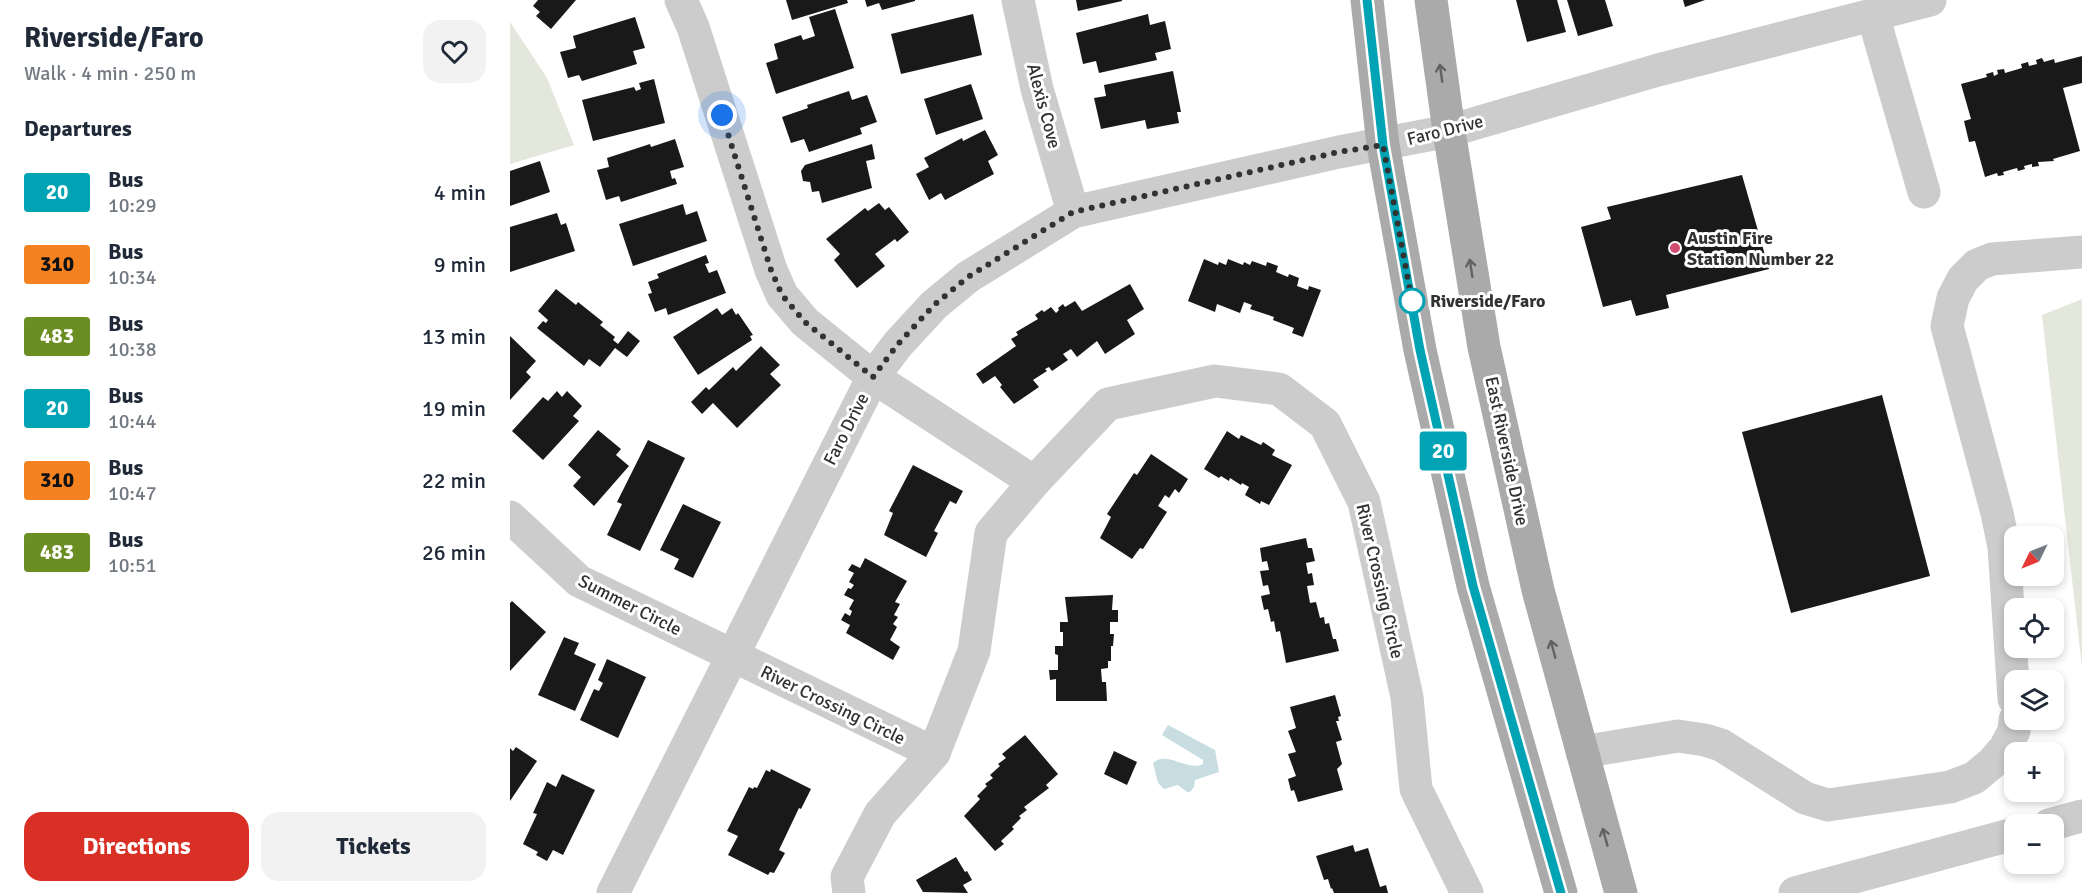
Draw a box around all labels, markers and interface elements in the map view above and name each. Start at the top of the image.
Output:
button: heart [423,20,486,83]
text: Riverside/Faro [24,21,204,55]
text: Walk · 4 min · 250 m [24,61,196,86]
street label: Alexis Cove [1022,61,1066,151]
one-way arrow [1436,64,1447,84]
your location [707,100,737,130]
street label: Faro Drive [1405,110,1485,150]
text: Departures [24,115,132,142]
text: Bus [108,166,143,193]
text: 20 [46,179,68,205]
text: 4 min [434,179,486,206]
text: 10:29 [108,193,157,218]
place label: Austin Fire Station Number 22 [1687,227,1834,270]
text: Bus [108,238,143,265]
marker: Austin Fire Station Number 22 [1668,241,1682,255]
text: 310 [40,251,74,277]
text: 9 min [434,251,486,278]
one-way arrow [1466,259,1477,278]
text: 10:34 [108,265,157,290]
marker: Riverside/Faro [1399,288,1425,314]
place label: Riverside/Faro [1430,290,1545,312]
text: Bus [108,310,143,337]
text: 483 [40,323,74,349]
text: 13 min [422,323,486,350]
text: 10:38 [108,337,157,362]
street label: East Riverside Drive [1480,374,1534,528]
text: Bus [108,382,143,409]
street label: Faro Drive [819,389,873,469]
text: 20 [46,395,68,421]
text: 19 min [422,395,486,422]
text: 10:44 [108,409,157,434]
line badge: 20 [1416,432,1470,470]
text: 20 [1432,438,1454,464]
text: Bus [108,454,143,481]
text: 310 [40,467,74,493]
text: 22 min [422,467,486,494]
text: 10:47 [108,481,157,506]
street label: River Crossing Circle [1351,501,1409,661]
text: Bus [108,526,143,553]
north arrow [2004,526,2064,586]
map controls [2004,526,2064,874]
text: 483 [40,539,74,565]
text: 26 min [422,539,486,566]
text: 10:51 [108,553,157,578]
street label: Summer Circle [575,570,685,640]
button: locate [2004,598,2064,658]
one-way arrow [1547,640,1559,659]
street label: River Crossing Circle [757,660,909,750]
button: layers [2004,670,2064,730]
button: + [2004,742,2064,802]
button: Directions [24,812,249,881]
button: Tickets [261,812,486,881]
button: − [2004,814,2064,874]
one-way arrow [1599,828,1610,847]

